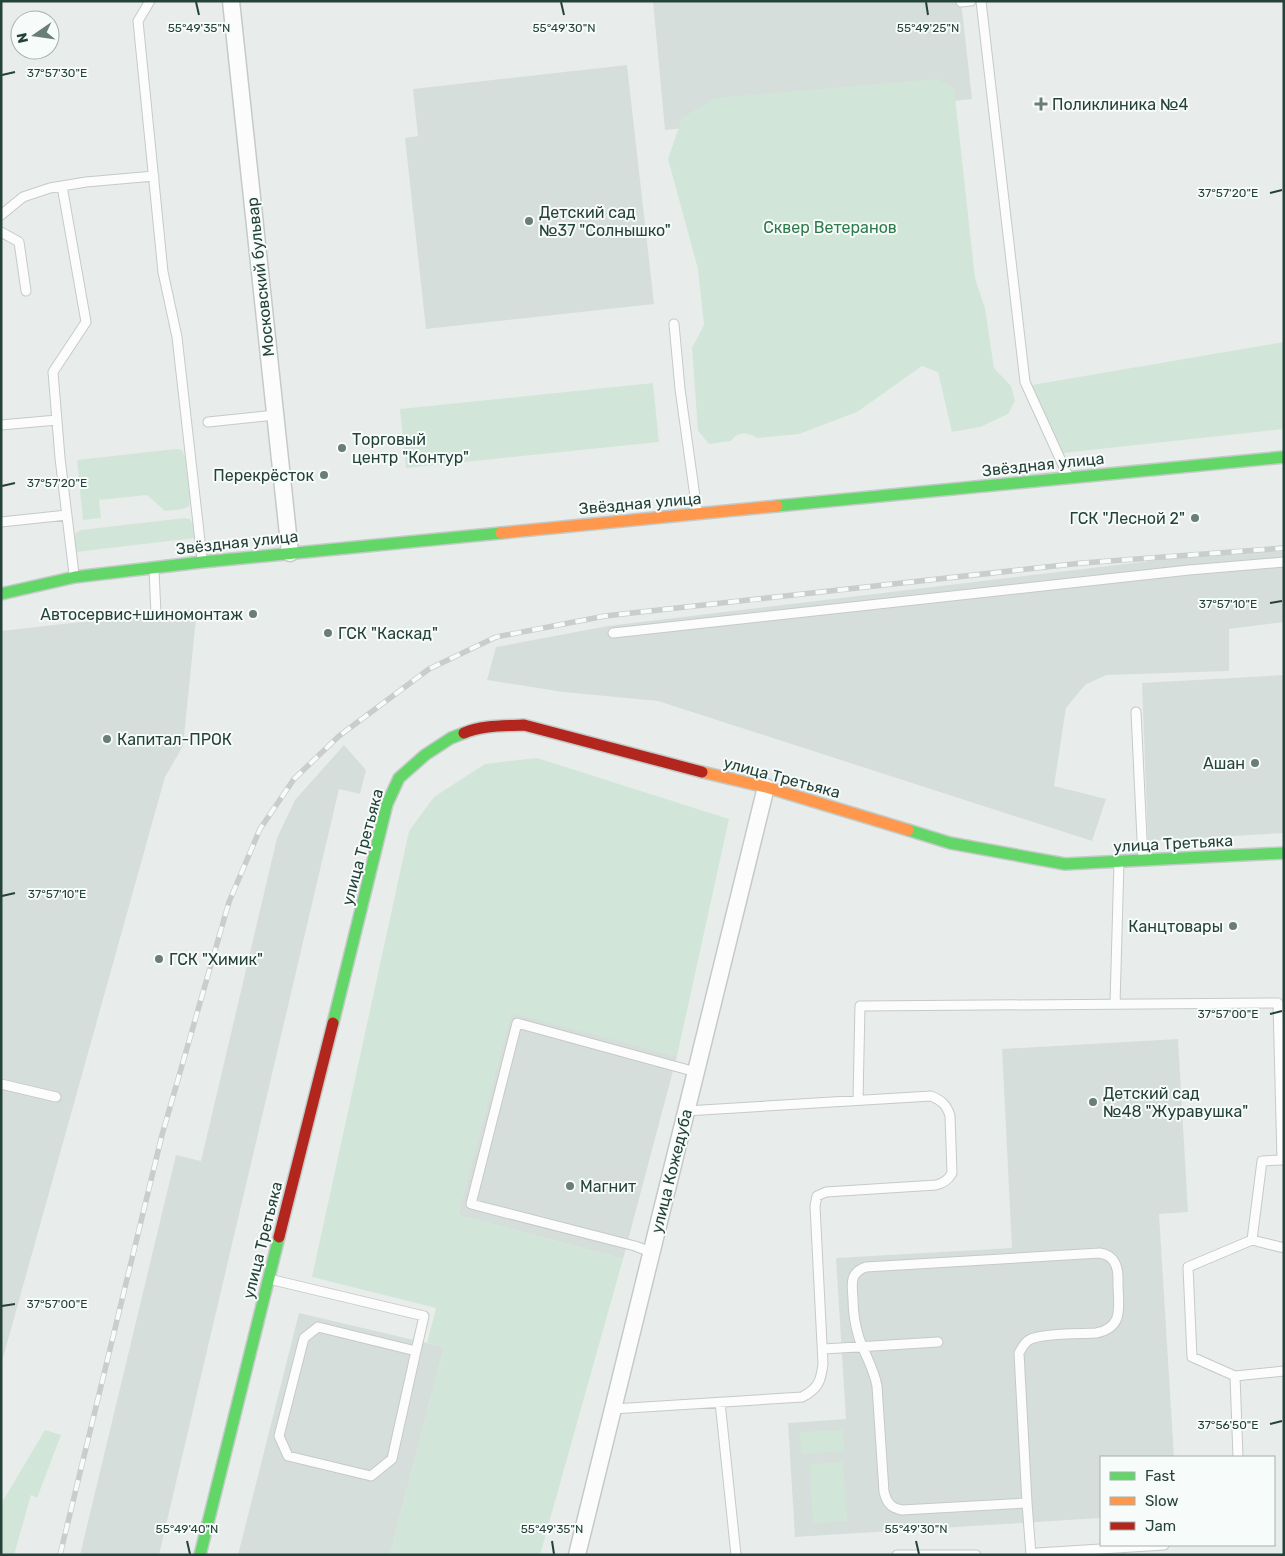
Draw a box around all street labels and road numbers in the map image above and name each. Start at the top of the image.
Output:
street label: Московский бульвар [243,196,278,358]
street label: Звёздная улица [981,449,1105,480]
street label: Звёздная улица [578,489,702,518]
street label: Звёздная улица [175,527,299,558]
street label: улица Третьяка [721,753,842,802]
street label: улица Третьяка [338,787,387,908]
street label: улица Третьяка [1113,831,1233,856]
street label: улица Кожедуба [647,1107,696,1235]
street label: улица Третьяка [239,1180,286,1301]

